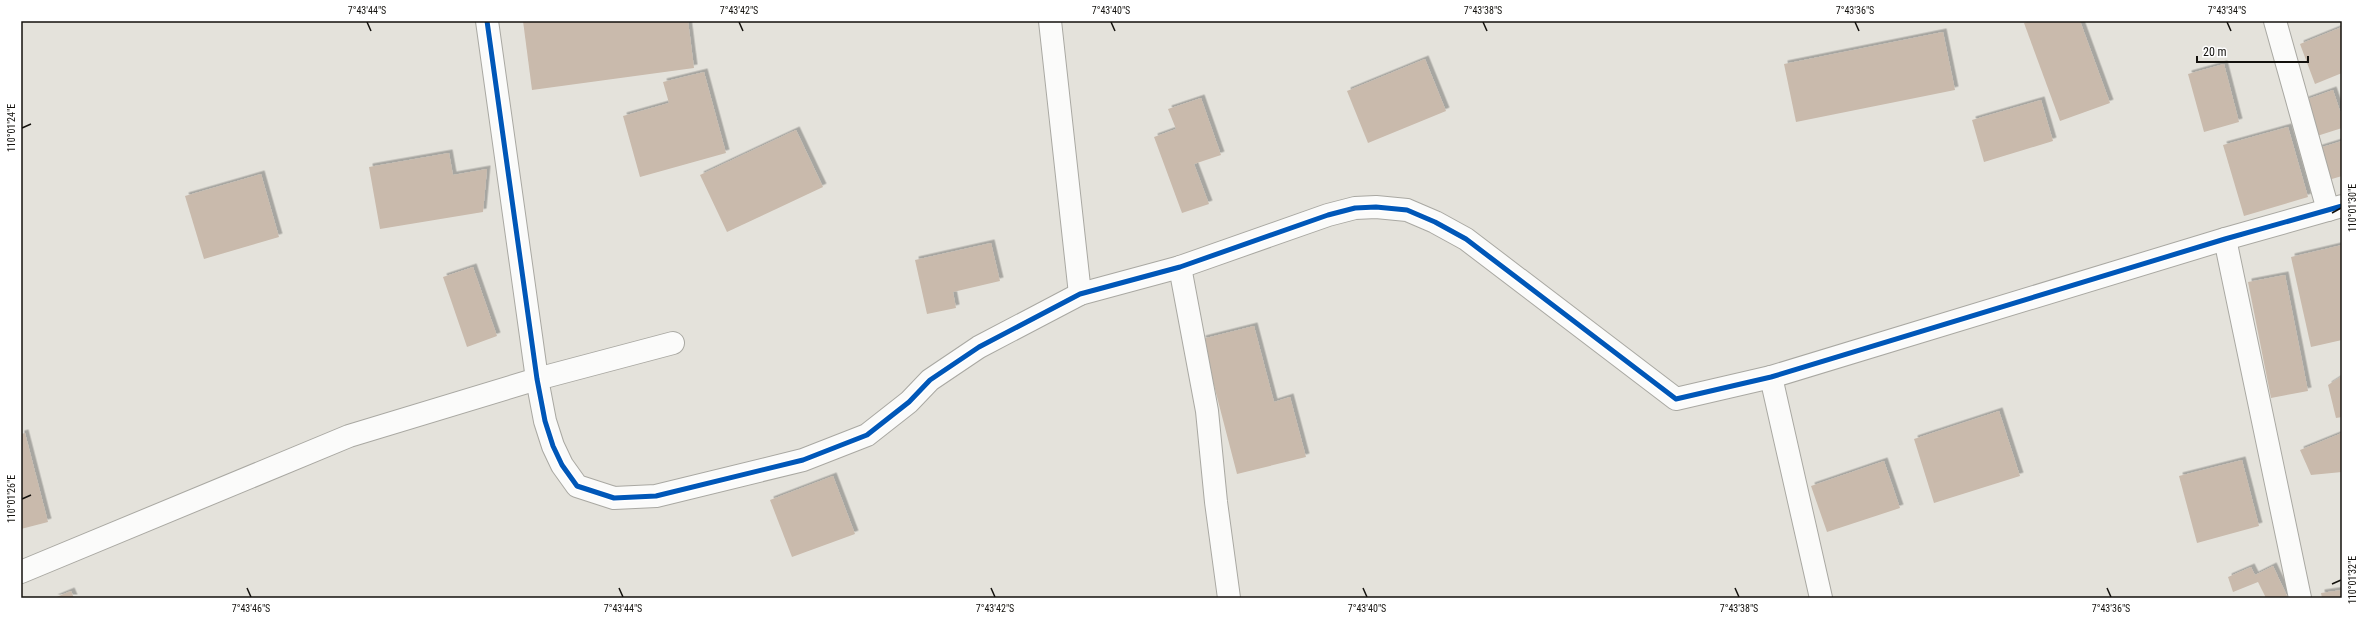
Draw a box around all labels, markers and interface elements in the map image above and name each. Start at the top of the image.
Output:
text: 7°43'44"S [348,5,386,16]
text: 7°43'42"S [720,5,758,16]
text: 7°43'40"S [1092,5,1130,16]
text: 7°43'38"S [1464,5,1502,16]
text: 7°43'36"S [1836,5,1874,16]
text: 7°43'34"S [2208,5,2246,16]
scale bar [2197,38,2308,64]
text: 20 m [2203,45,2227,59]
text: 110°01'24"E [6,104,17,152]
text: 110°01'30"E [2347,184,2358,232]
text: 110°01'26"E [6,475,17,523]
text: 110°01'32"E [2347,556,2358,604]
text: 7°43'46"S [232,603,270,614]
text: 7°43'44"S [604,603,642,614]
text: 7°43'42"S [976,603,1014,614]
text: 7°43'40"S [1348,603,1386,614]
text: 7°43'38"S [1720,603,1758,614]
text: 7°43'36"S [2092,603,2130,614]

